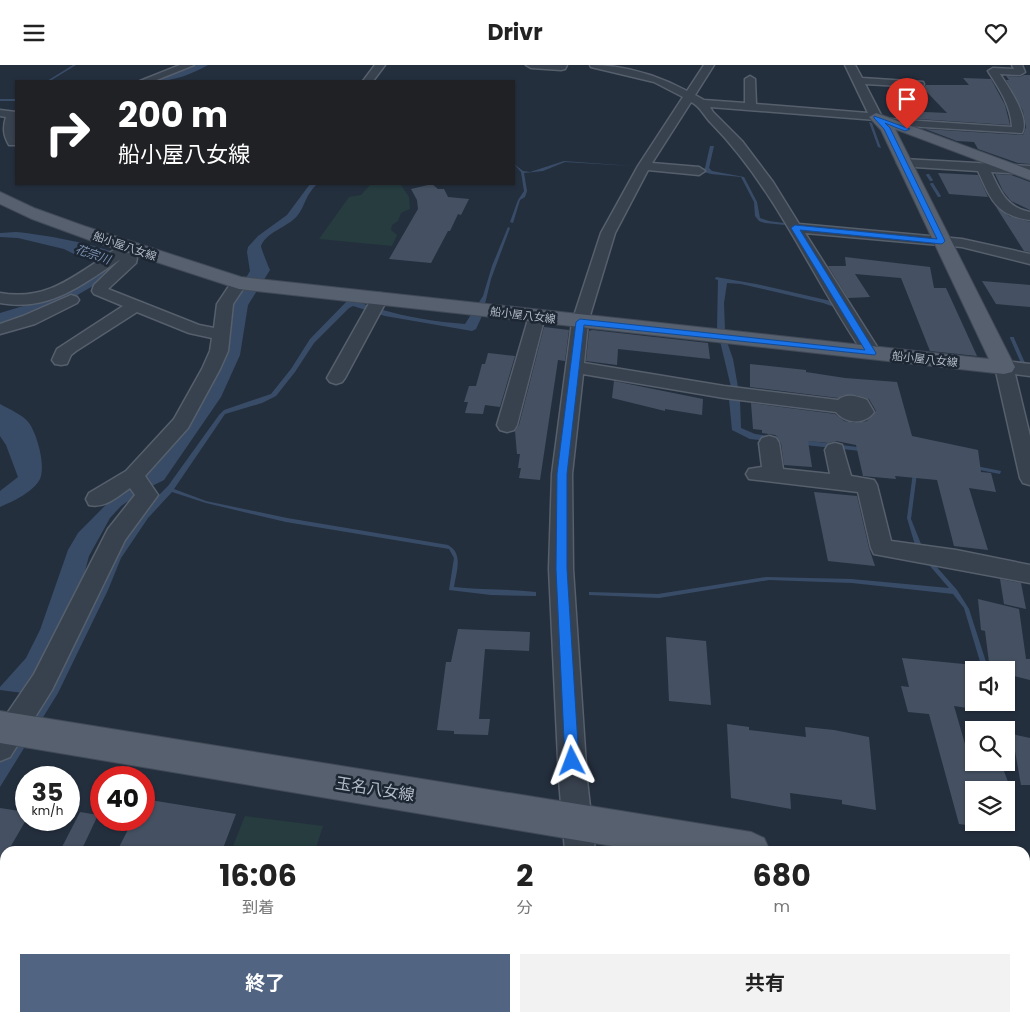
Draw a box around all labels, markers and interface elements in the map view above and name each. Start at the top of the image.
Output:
text: Drivr [487,17,543,48]
icon: menu [20,19,48,47]
icon: heart [982,19,1010,47]
pin [886,78,928,129]
icon: arrive [893,85,921,113]
text: 200 m [118,90,228,139]
icon: right [35,100,100,165]
text: 船小屋八女線 [118,139,250,170]
street label: 船小屋八女線 [91,228,159,264]
water label: 花宗川 [73,240,115,269]
street label: 船小屋八女線 [489,303,557,327]
street label: 船小屋八女線 [891,348,959,370]
map controls [965,661,1015,831]
button: sound [965,661,1015,711]
button: search [965,721,1015,771]
position arrow [545,734,597,786]
speed limit sign: 40 [90,766,155,831]
street label: 玉名八女線 [334,771,416,807]
text: 35 [32,775,63,810]
button: layers [965,781,1015,831]
text: km/h [32,802,63,819]
text: 16:06 [219,854,297,897]
text: 2 [516,854,533,897]
text: 680 [753,854,811,897]
text: m [773,895,790,918]
text: 到着 [242,896,274,919]
text: 分 [517,896,533,919]
button: 終了 [20,954,510,1012]
button: 共有 [520,954,1010,1012]

